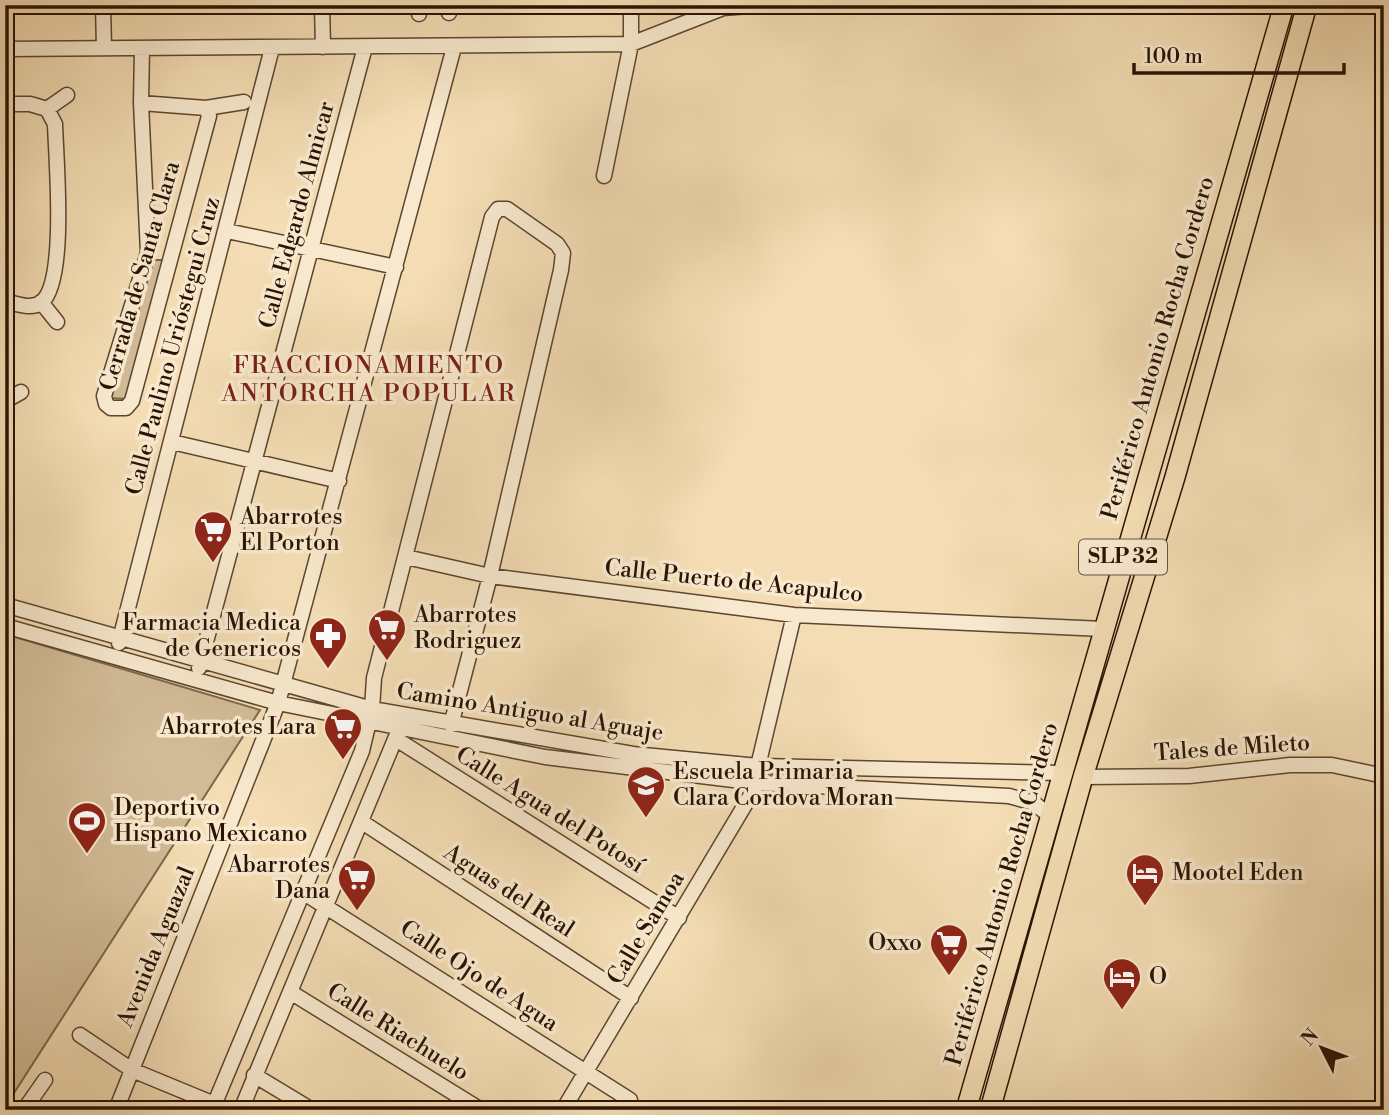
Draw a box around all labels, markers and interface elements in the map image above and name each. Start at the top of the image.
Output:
scale bar [1134,32,1344,76]
text: 100 m [1144,44,1203,70]
street label: Calle Edgardo Almicar [253,98,341,332]
street label: Cerrada de Santa Clara [94,158,186,394]
street label: Periférico Antonio Rocha Cordero [1096,173,1220,523]
street label: Calle Paulino Urióstegui Cruz [120,194,226,498]
district label: FRACCIONAMIENTO ANTORCHA POPULAR [221,351,516,409]
place label: Abarrotes El Porton [239,503,343,557]
supermarket icon: Abarrotes El Porton [192,509,234,564]
road number: SLP 32 [1079,540,1167,574]
street label: Calle Puerto de Acapulco [603,554,865,608]
place label: Abarrotes Rodriguez [413,601,521,655]
supermarket icon: Abarrotes Rodriguez [366,607,408,662]
place label: Farmacia Medica de Genericos [122,609,301,663]
pharmacy icon: Farmacia Medica de Genericos [307,615,349,670]
street label: Camino Antiguo al Aguaje [395,677,665,747]
supermarket icon: Abarrotes Lara [322,706,364,761]
place label: Abarrotes Lara [159,713,316,741]
street label: Periférico Antonio Rocha Cordero [940,719,1064,1069]
street label: Tales de Mileto [1153,729,1311,767]
street label: Calle Agua del Potosí [451,741,651,880]
place label: Escuela Primaria Clara Cordova Moran [673,758,894,812]
school or university icon: Escuela Primaria Clara Cordova Moran [625,764,667,819]
place label: Deportivo Hispano Mexicano [114,794,307,848]
sports icon: Deportivo Hispano Mexicano [66,800,108,855]
street label: Aguas del Real [438,838,580,944]
place label: Abarrotes Dana [226,851,330,905]
hotel icon: Mootel Eden [1124,852,1166,907]
supermarket icon: Abarrotes Dana [336,857,378,912]
place label: Mootel Eden [1172,859,1304,887]
street label: Avenida Aguazal [111,862,201,1032]
street label: Calle Samoa [601,866,691,990]
street label: Calle Ojo de Agua [395,914,564,1038]
supermarket icon: Oxxo [928,922,970,977]
place label: Oxxo [868,929,922,957]
hotel icon: O [1101,956,1143,1011]
place label: O [1149,963,1167,991]
street label: Calle Riachuelo [322,977,474,1087]
north arrow [1288,1014,1358,1084]
text: N [1296,1024,1324,1051]

